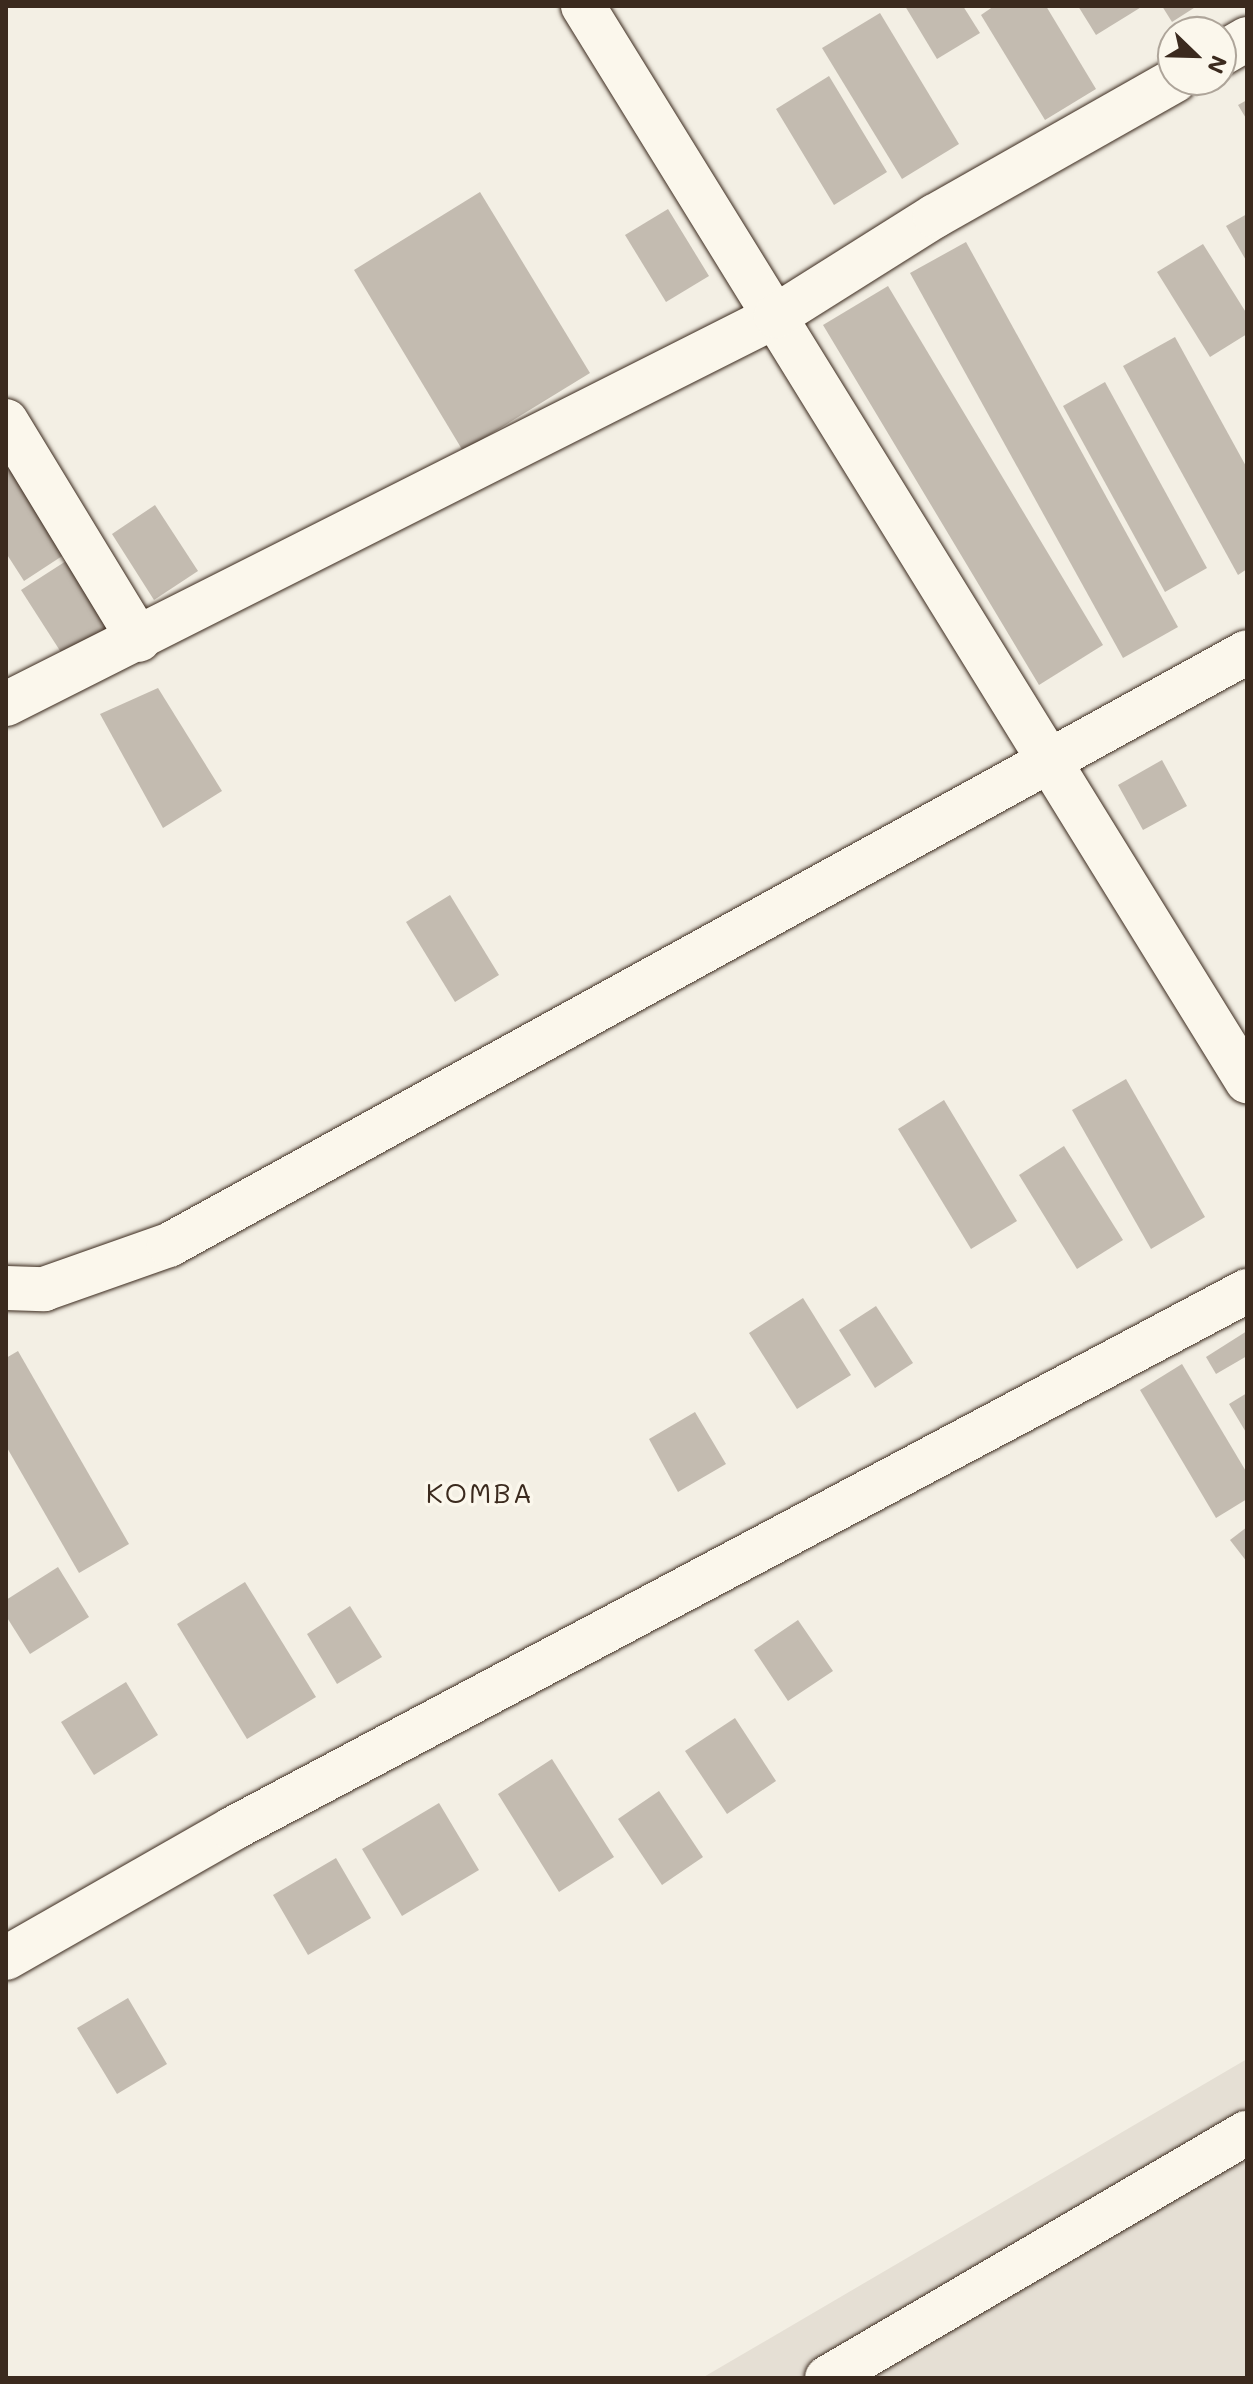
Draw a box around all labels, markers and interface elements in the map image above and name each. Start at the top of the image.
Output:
north arrow [1157,16,1237,96]
text: N [1201,51,1234,78]
district label: KOMBA [426,1475,534,1509]

